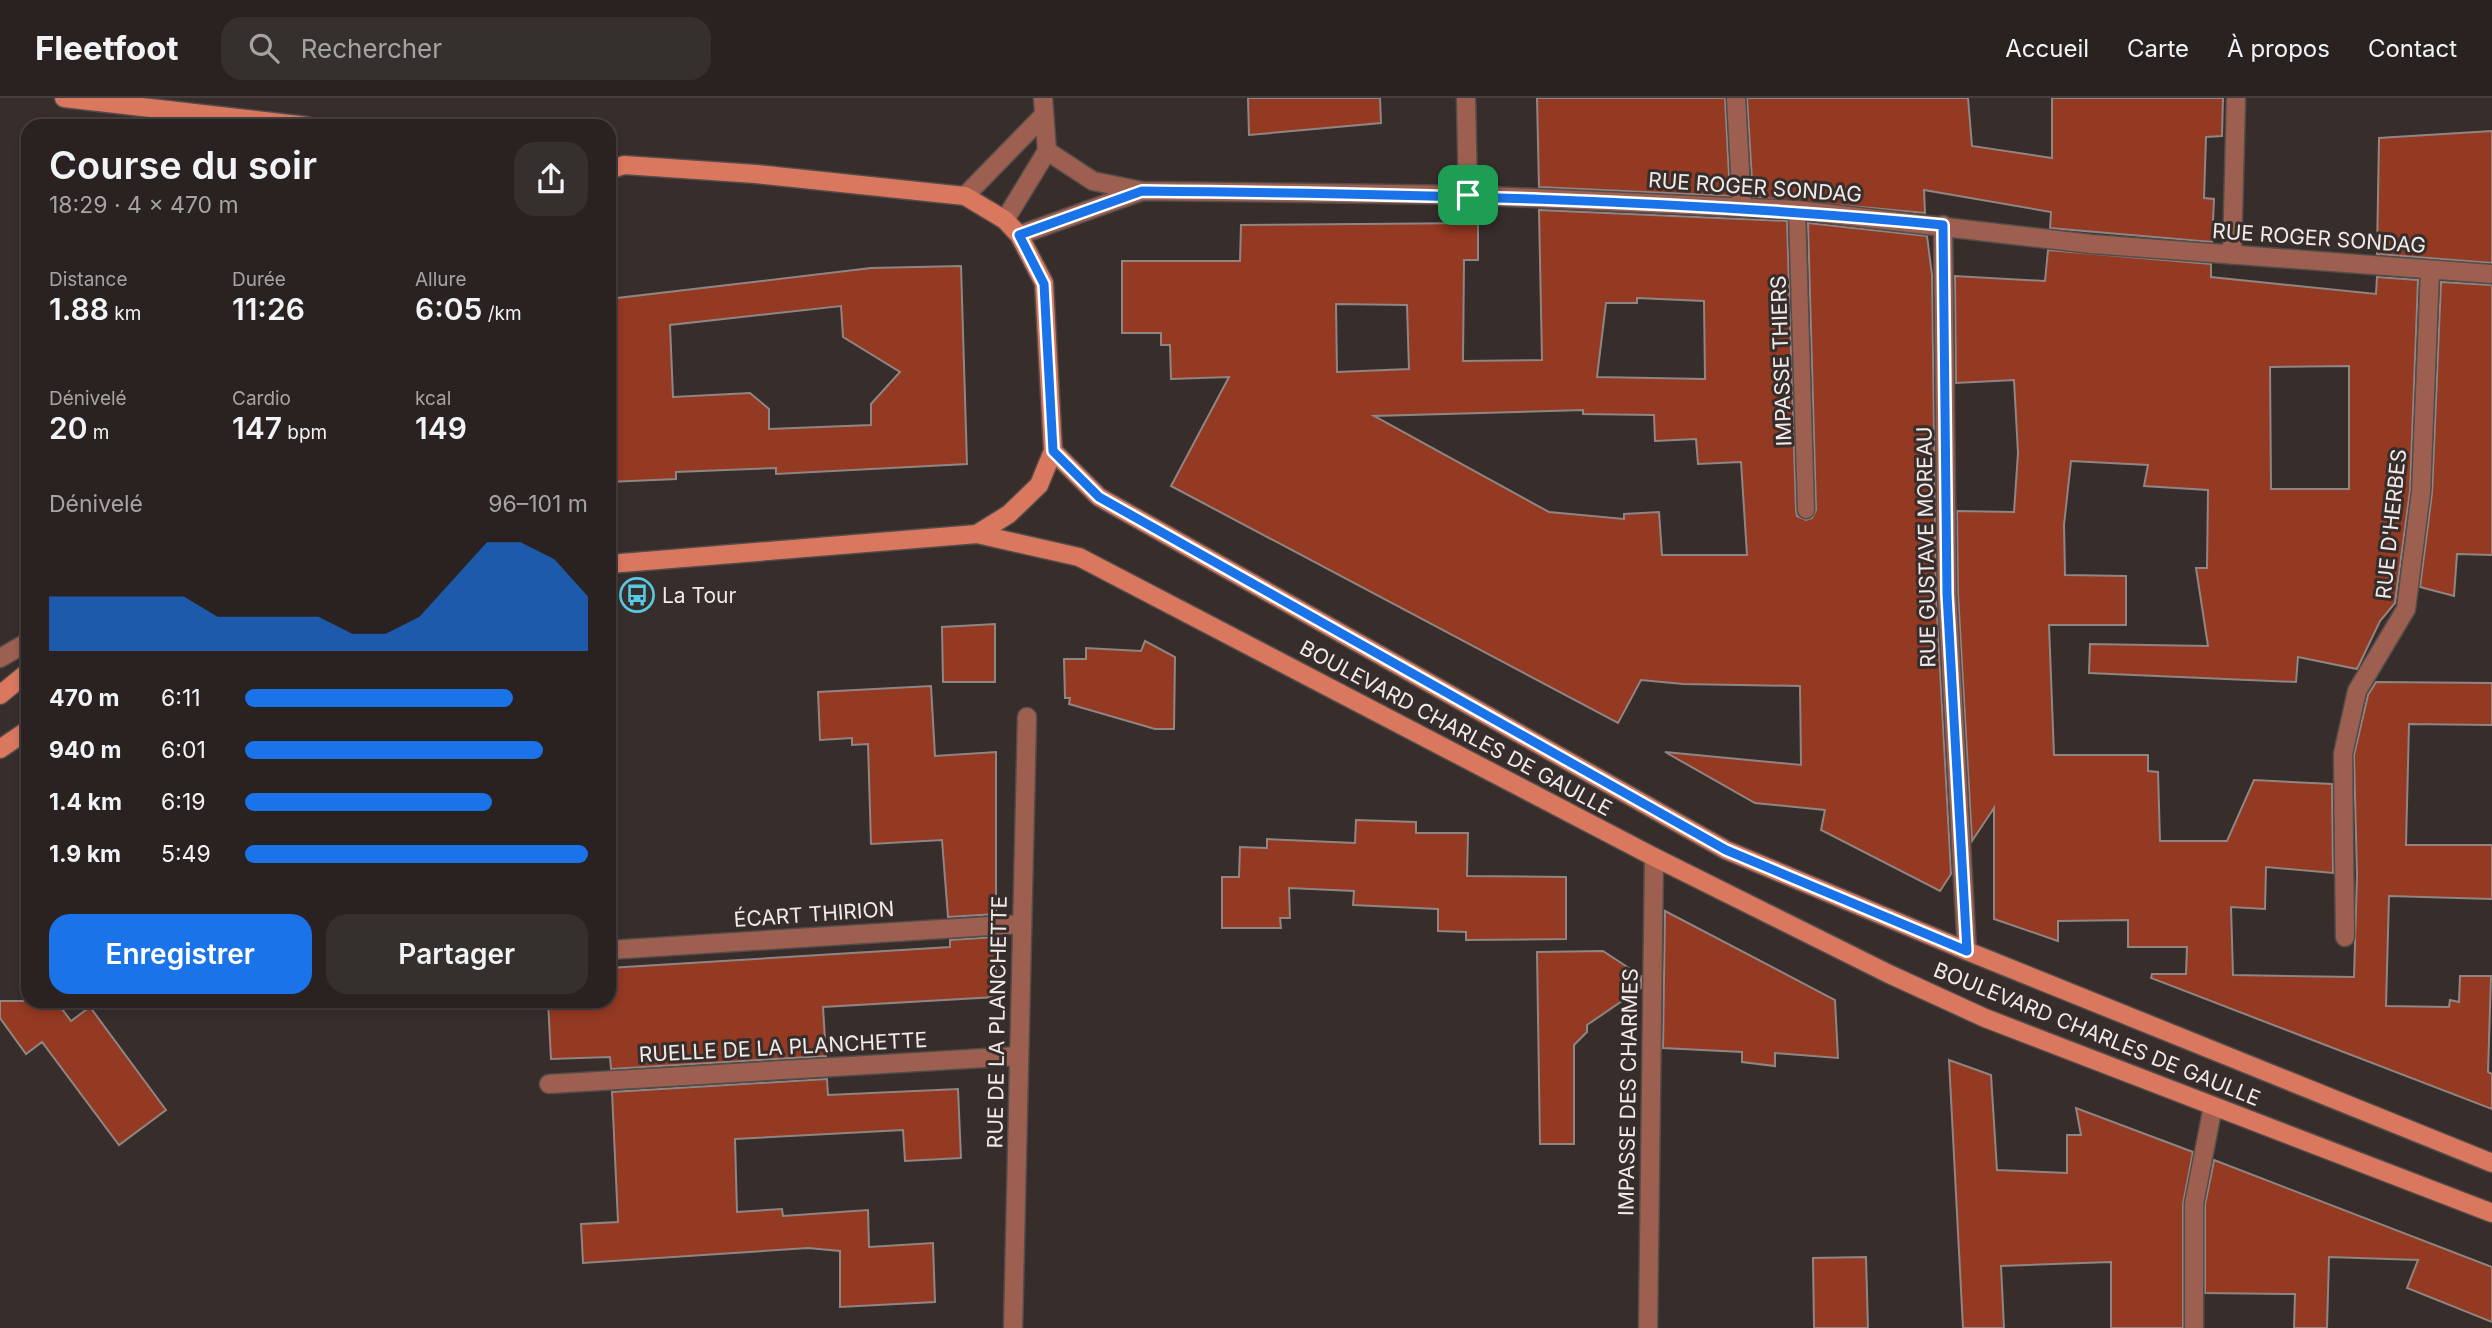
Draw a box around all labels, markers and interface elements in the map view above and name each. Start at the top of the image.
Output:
search box [221,17,711,80]
text: Fleetfoot [35,28,179,68]
icon: search [245,29,283,67]
text: Rechercher [301,33,442,64]
text: Accueil [2005,34,2089,63]
text: Carte [2127,34,2189,63]
text: À propos [2227,34,2330,63]
text: Contact [2368,34,2457,63]
text: Course du soir [49,142,317,188]
button: share [514,142,588,216]
pin [1438,165,1498,225]
street label: RUE ROGER SONDAG [1647,167,1863,207]
icon: arrive [1449,176,1487,214]
text: 18:29 · 4 × 470 m [49,191,239,219]
street label: RUE ROGER SONDAG [2211,218,2427,258]
text: Distance [49,268,127,291]
text: Durée [232,268,286,291]
text: Allure [415,268,466,291]
street label: IMPASSE THIERS [1766,275,1796,447]
text: 1.88 [49,291,109,327]
text: 11:26 [232,291,305,327]
text: 6:05 [415,291,482,327]
text: km [109,302,141,325]
text: /km [482,302,522,325]
text: Dénivelé [49,387,127,410]
text: Cardio [232,387,291,410]
text: kcal [415,387,451,410]
text: 20 [49,410,87,446]
text: 147 [232,410,282,446]
text: 149 [415,410,467,446]
text: m [87,421,109,444]
text: bpm [282,421,327,444]
street label: RUE GUSTAVE MOREAU [1911,426,1941,668]
street label: RUE D'HERBES [2371,448,2411,600]
text: Dénivelé [49,490,143,518]
text: 96–101 m [488,490,588,518]
bus stop icon: La Tour [618,576,656,614]
place label: La Tour [662,583,736,608]
street label: BOULEVARD CHARLES DE GAULLE [1296,635,1616,821]
text: 470 m [49,684,120,712]
text: 6:11 [161,684,201,712]
text: 940 m [49,736,121,764]
text: 6:01 [161,736,206,764]
text: 1.4 km [49,788,122,816]
text: 6:19 [161,788,206,816]
text: 1.9 km [49,840,121,868]
text: 5:49 [161,840,211,868]
street label: ÉCART THIRION [733,895,895,932]
street label: RUE DE LA PLANCHETTE [982,896,1012,1148]
button: Enregistrer [49,914,312,994]
button: Partager [326,914,588,994]
street label: BOULEVARD CHARLES DE GAULLE [1930,957,2264,1111]
street label: IMPASSE DES CHARMES [1613,968,1643,1216]
street label: RUELLE DE LA PLANCHETTE [638,1027,928,1067]

